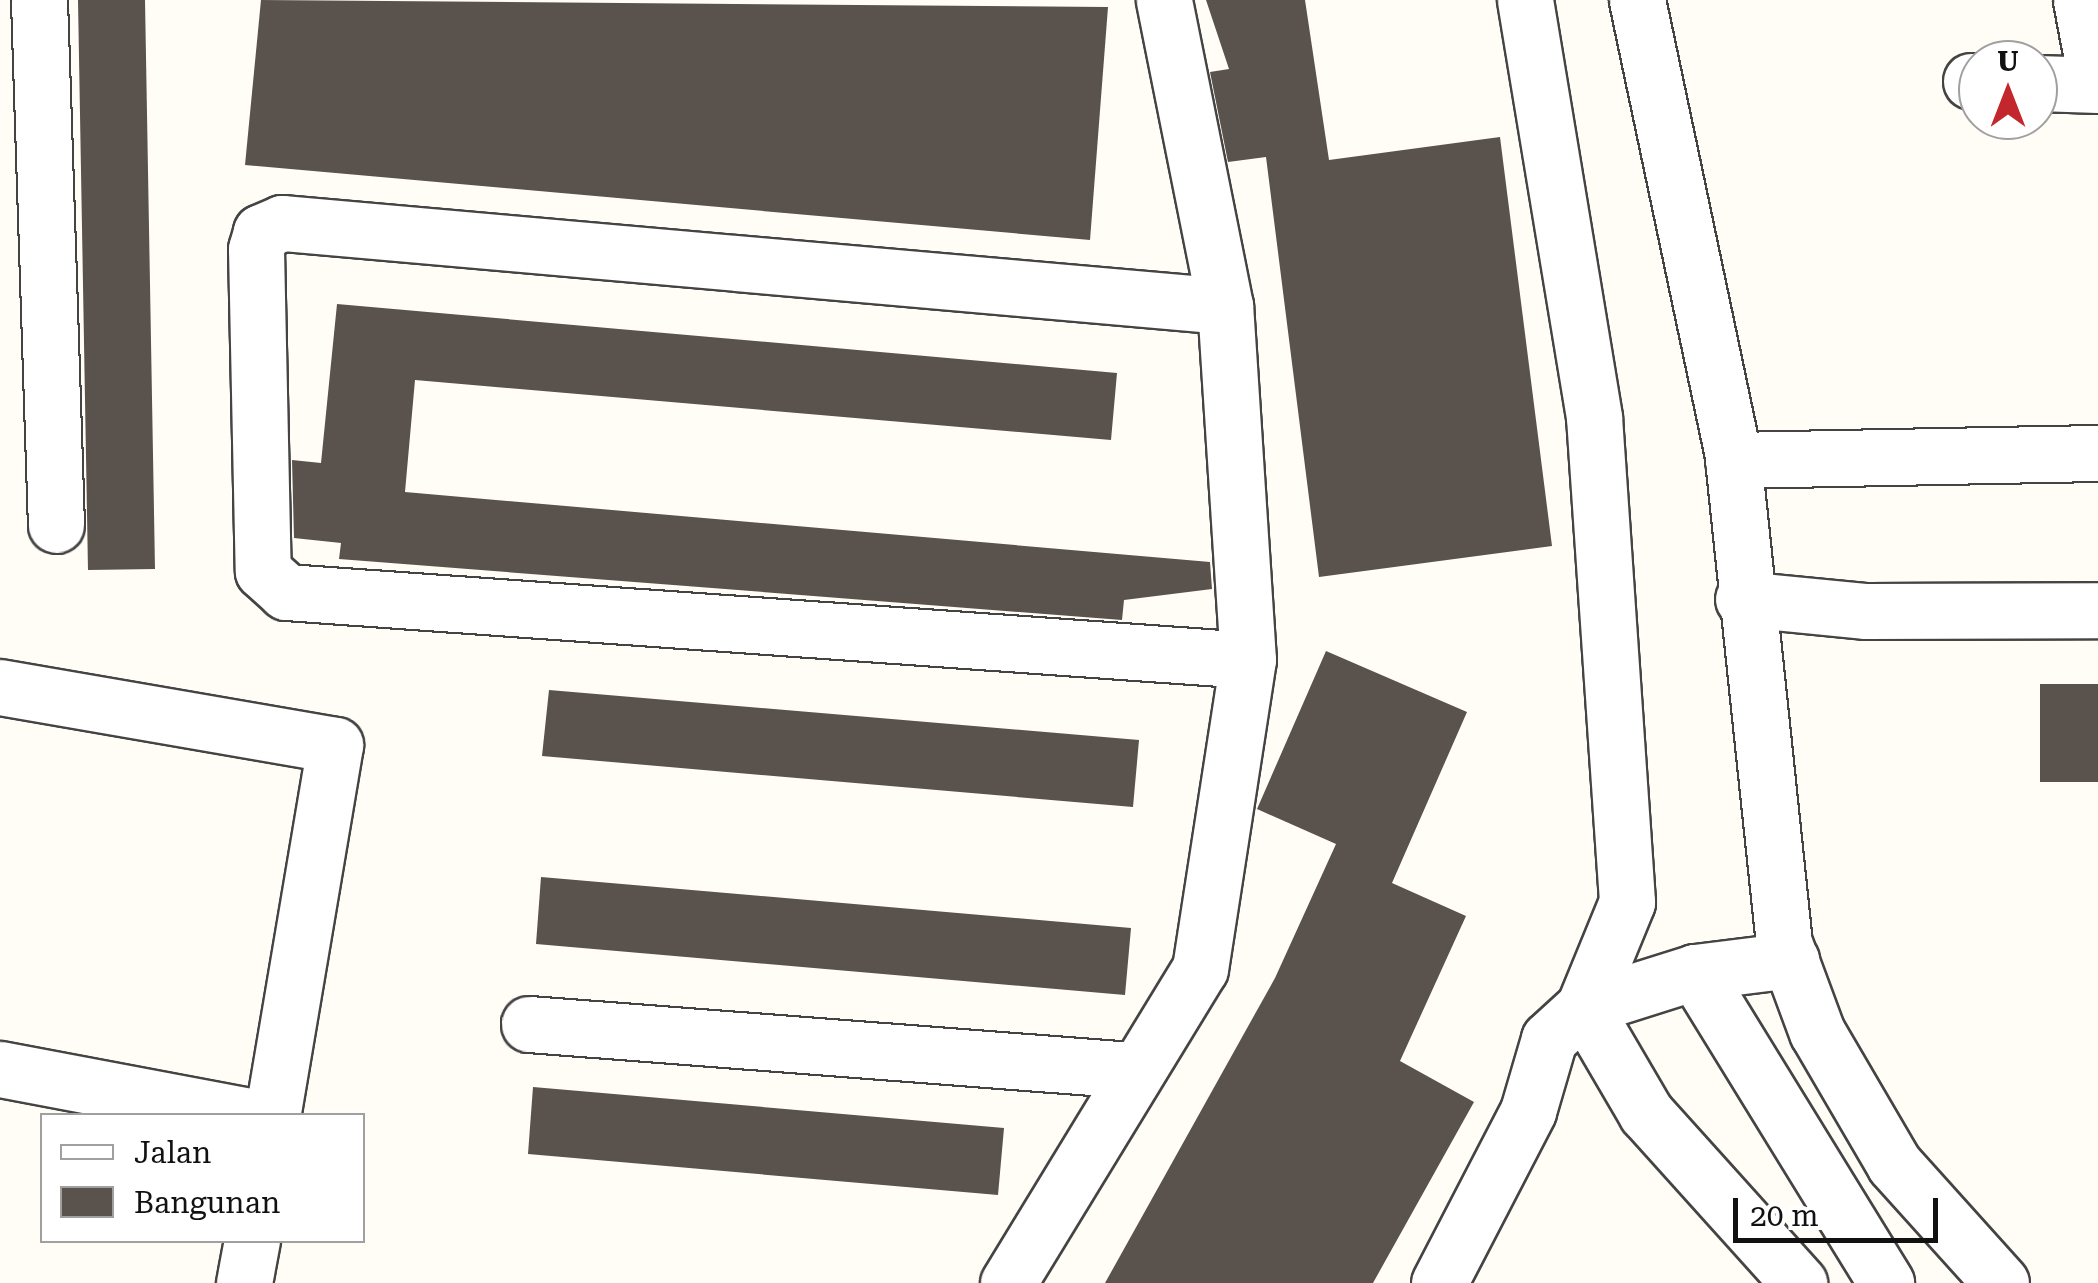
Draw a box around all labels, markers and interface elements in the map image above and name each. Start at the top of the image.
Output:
north arrow [1958,40,2058,140]
text: U [1997,45,2019,78]
legend [40,1113,365,1243]
text: Jalan [134,1135,211,1170]
scale bar [1738,1178,1943,1240]
text: Bangunan [134,1185,280,1220]
text: 20 m [1750,1198,1819,1233]

